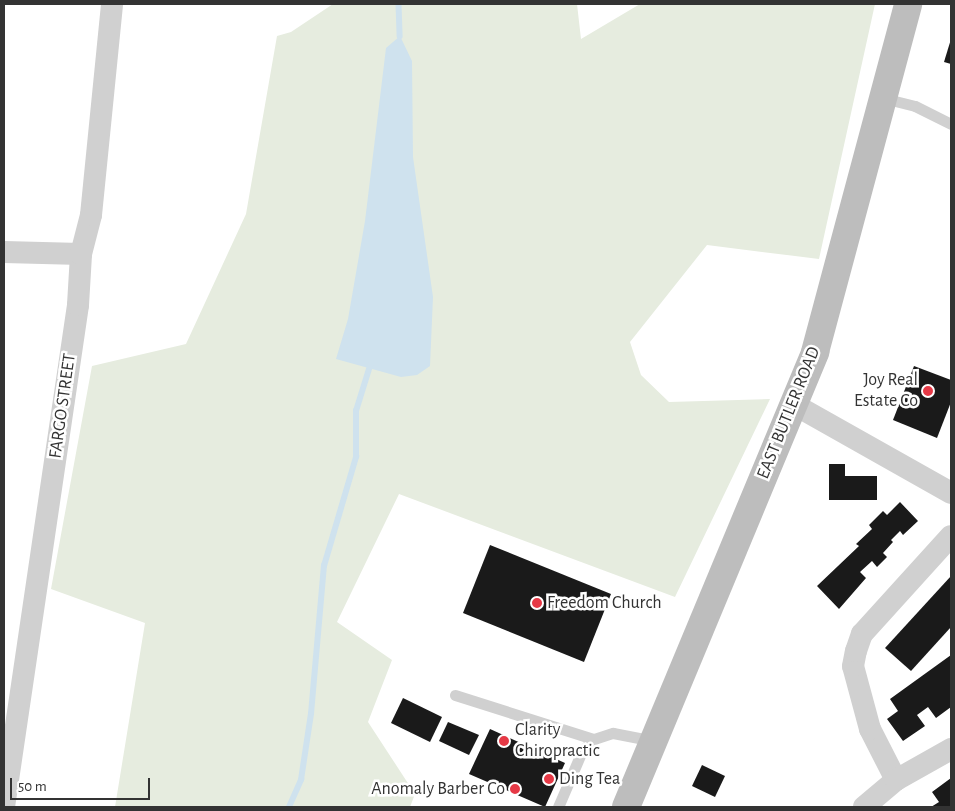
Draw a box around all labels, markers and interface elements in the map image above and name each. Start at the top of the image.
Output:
street label: EAST BUTLER ROAD [753,344,825,482]
street label: FARGO STREET [45,352,81,460]
place label: Joy Real Estate Co [854,370,918,412]
marker: Joy Real Estate Co [922,385,934,397]
place label: Freedom Church [547,592,662,614]
marker: Freedom Church [531,597,543,609]
place label: Clarity Chiropractic [515,720,600,762]
marker: Clarity Chiropractic [497,734,511,748]
scale bar [12,768,152,800]
place label: Ding Tea [559,768,620,790]
marker: Ding Tea [543,773,555,785]
place label: Anomaly Barber Co [371,778,505,800]
text: 50 m [18,779,47,794]
marker: Anomaly Barber Co [509,783,521,795]

